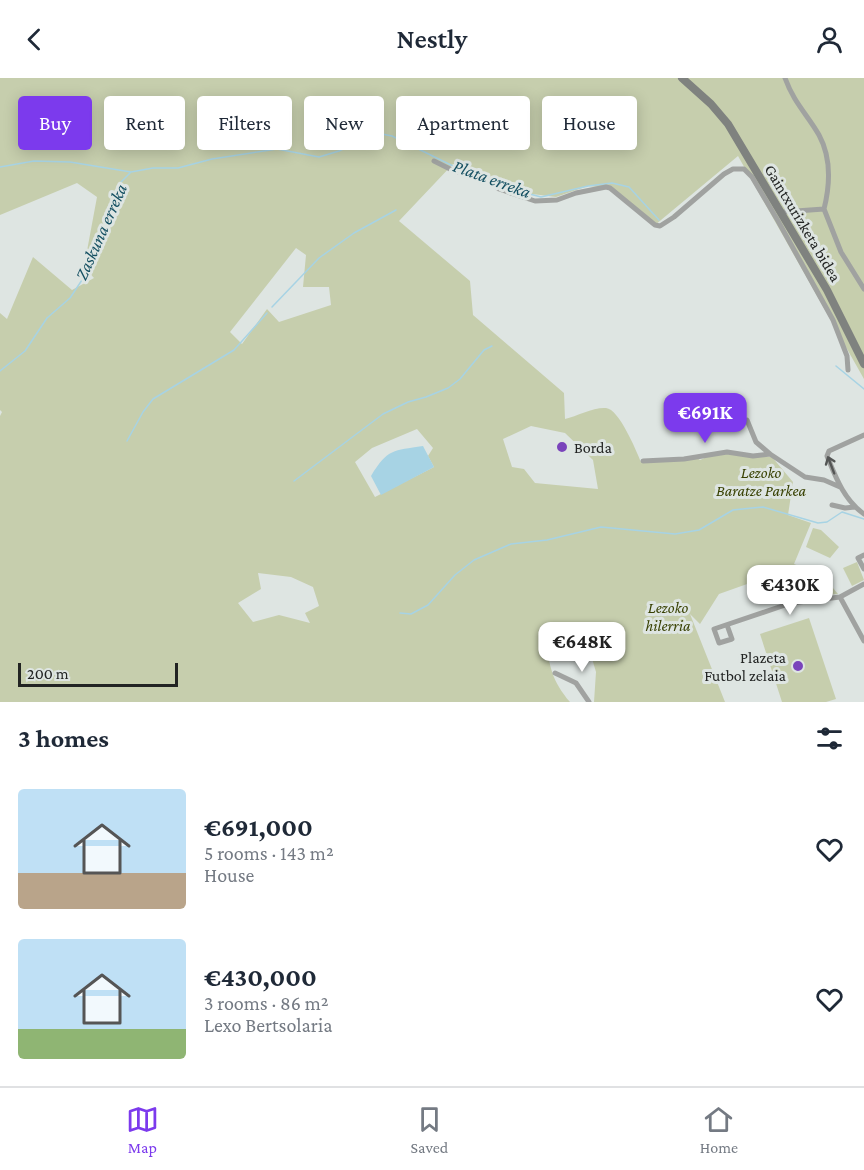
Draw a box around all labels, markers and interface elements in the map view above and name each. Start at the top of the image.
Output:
icon: back [18,23,51,56]
icon: person [813,23,846,56]
text: Nestly [397,24,467,54]
chip: Buy [18,96,92,150]
chip: Rent [104,96,185,150]
chip: Filters [197,96,292,150]
chip: New [304,96,384,150]
chip: Apartment [396,96,530,150]
chip: House [542,96,637,150]
water label: Plata erreka [450,156,534,202]
street label: Gaintxurizketa bidea [761,161,845,285]
water label: Zaskuna erreka [71,180,131,283]
pin: €691K [663,393,747,444]
text: €691K [678,401,732,423]
place label: Borda [574,439,612,456]
marker: Borda [555,440,569,454]
one-way arrow [825,456,836,474]
park label: Lezoko Baratze Parkea [716,464,807,499]
pin: €430K [748,565,832,616]
text: €430K [761,573,819,595]
park label: Lezoko hilerria [645,599,691,634]
pin: €648K [540,622,624,673]
text: €648K [552,630,612,652]
place label: Plazeta Futbol zelaia [704,649,787,684]
marker: Plazeta Futbol zelaia [791,659,805,673]
scale bar [18,660,178,688]
text: 200 m [27,665,69,682]
icon: filters [813,722,846,755]
text: 3 homes [18,724,109,753]
icon: home [66,813,138,885]
text: €691,000 [204,813,313,842]
icon: heart [813,833,846,866]
text: 5 rooms · 143 m² [204,842,334,864]
text: House [204,864,254,886]
icon: home [66,963,138,1035]
text: €430,000 [204,963,317,992]
icon: heart [813,983,846,1016]
text: 3 rooms · 86 m² [204,992,329,1014]
text: Lexo Bertsolaria [204,1014,332,1036]
tab: Map [126,1103,159,1156]
tab: Saved [411,1103,448,1156]
tab: Home [700,1103,738,1156]

